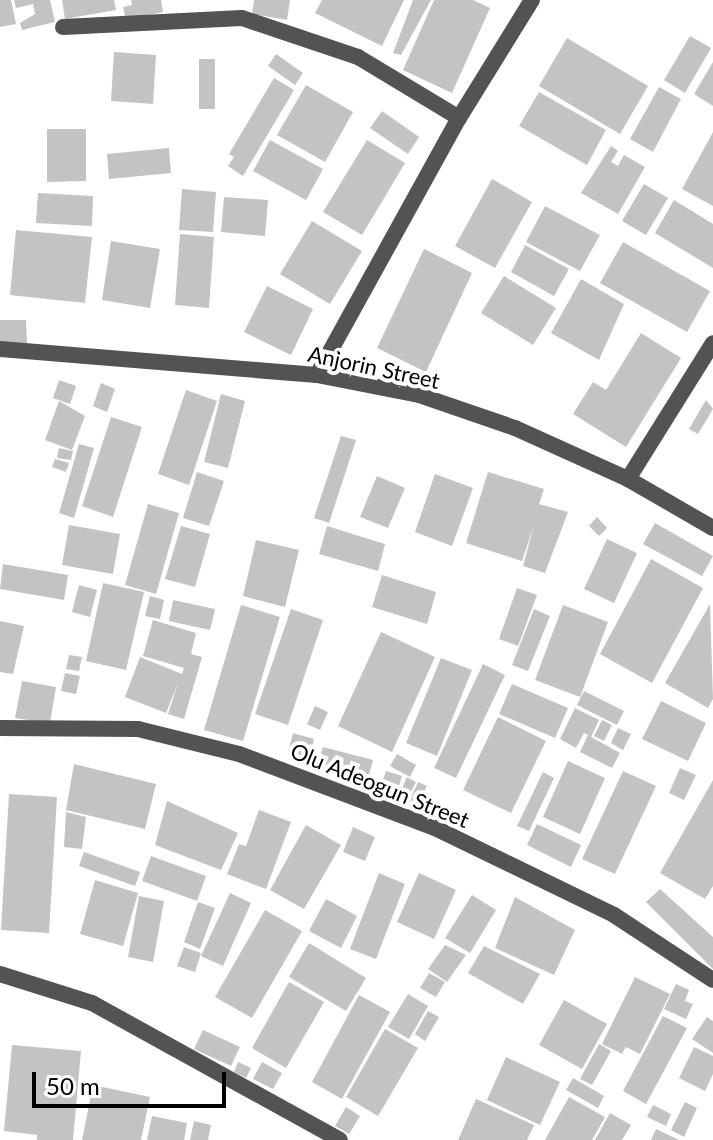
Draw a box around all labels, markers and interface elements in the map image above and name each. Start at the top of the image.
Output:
street label: Anjorin Street [306,340,442,394]
street label: Olu Adeogun Street [286,737,474,833]
scale bar [36,1056,230,1106]
text: 50 m [46,1071,100,1100]

